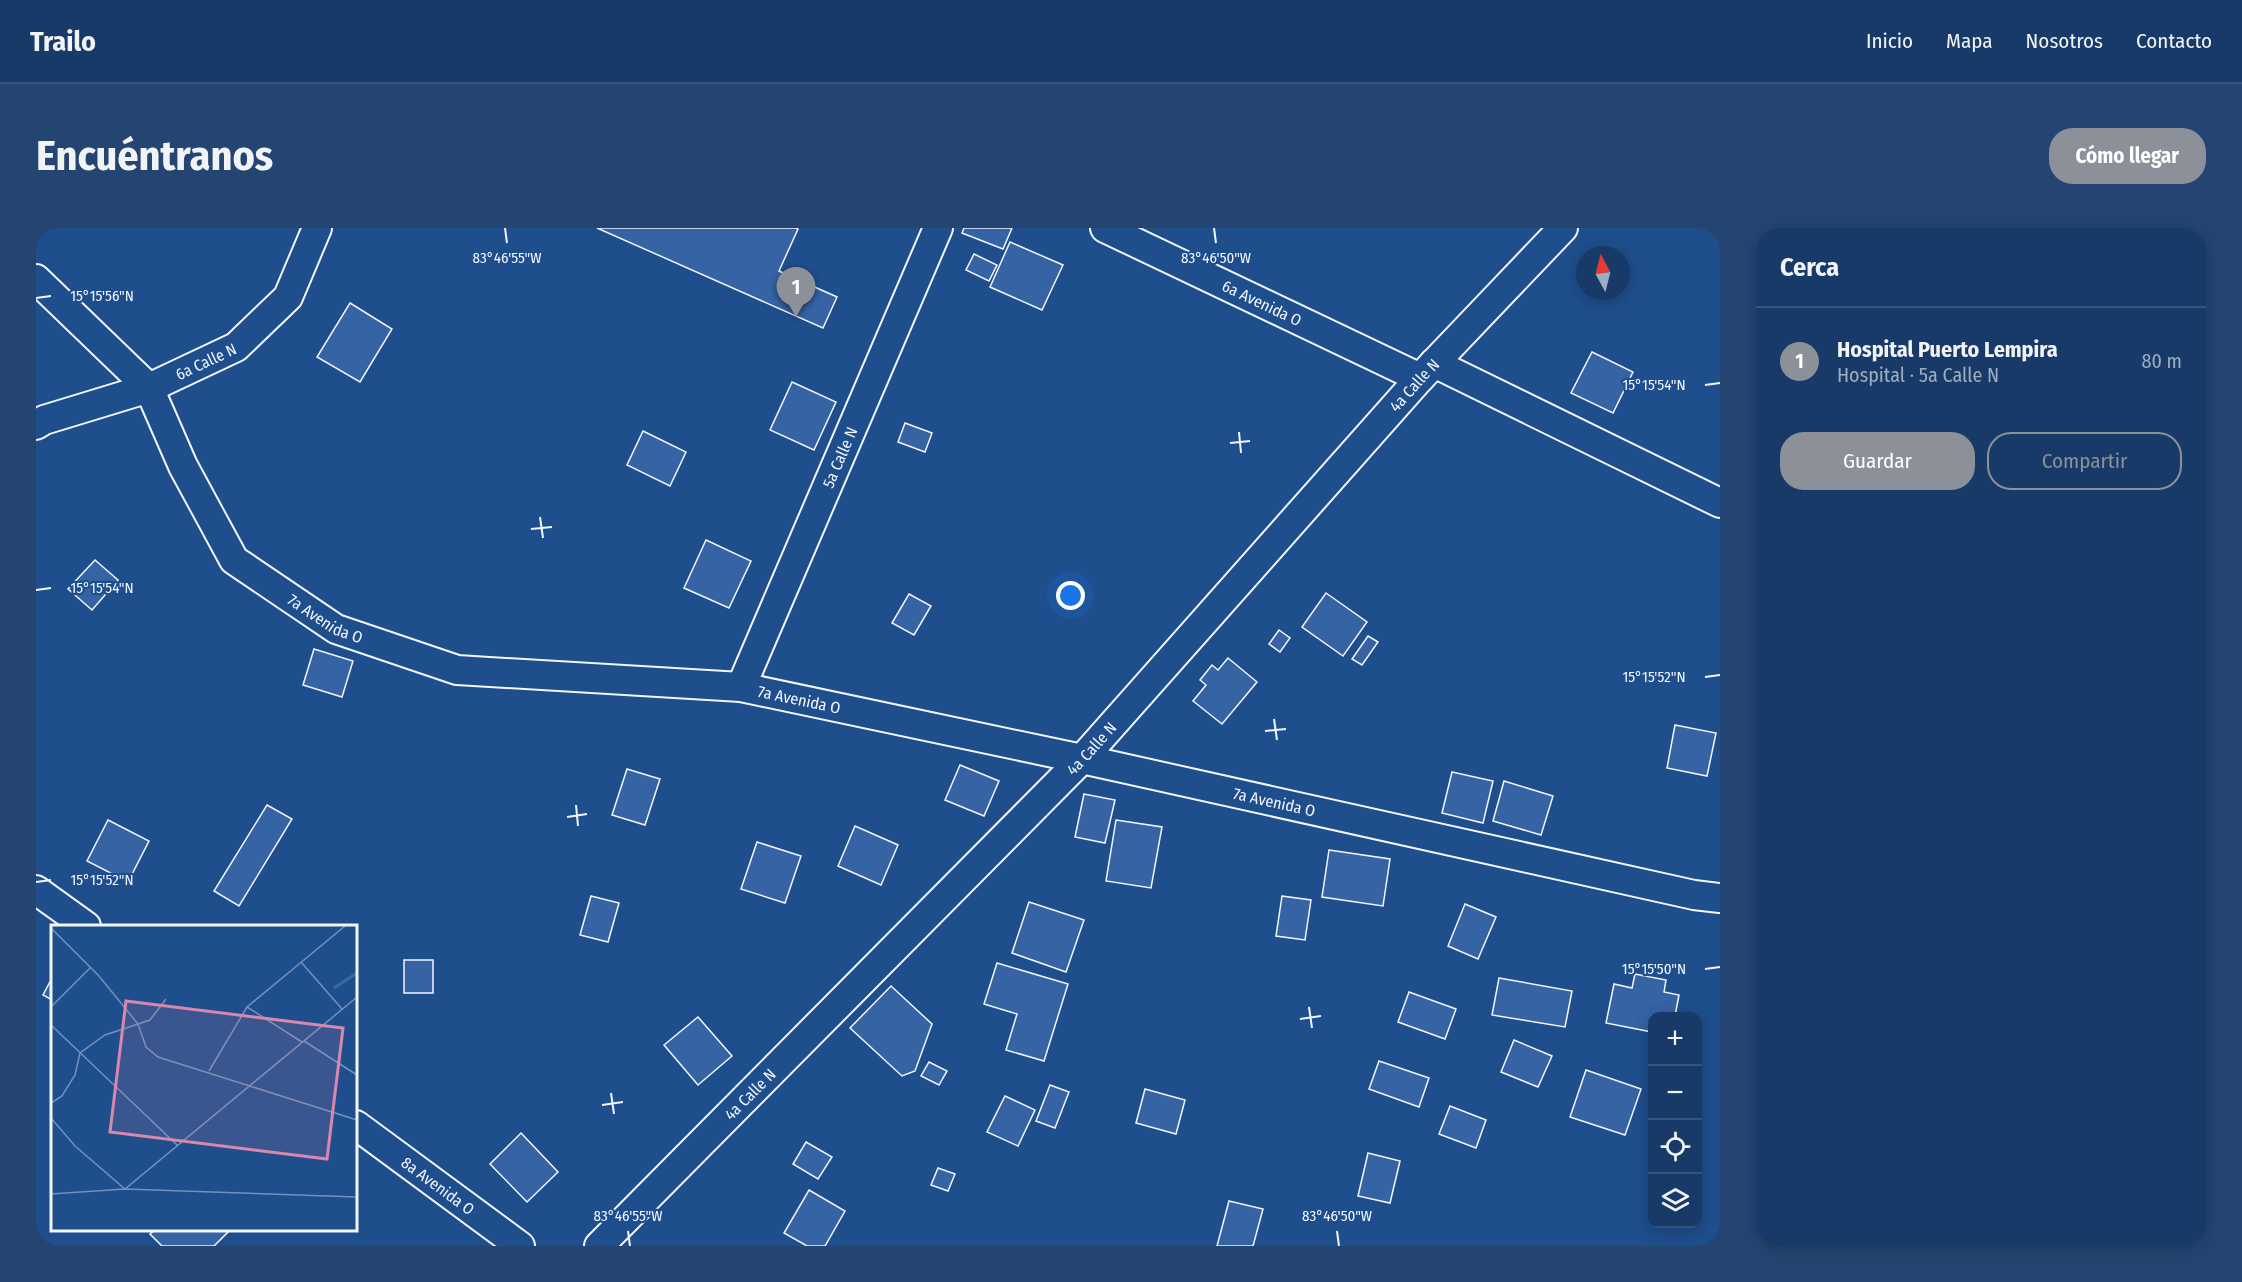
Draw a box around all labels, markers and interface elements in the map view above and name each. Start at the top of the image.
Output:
text: Trailo [30,25,96,58]
text: Inicio [1866,28,1913,54]
text: Mapa [1946,28,1993,54]
text: Nosotros [2026,28,2103,54]
text: Contacto [2136,28,2212,54]
button: Cómo llegar [2049,128,2206,184]
text: Encuéntranos [36,131,273,181]
north arrow [1576,246,1630,300]
text: 83°46'55"W [473,249,541,267]
text: 83°46'50"W [1181,249,1251,267]
text: Cerca [1780,252,1839,283]
pin: 1 [776,268,816,317]
street label: 6a Avenida O [1219,276,1305,330]
text: 15°15'56"N [70,287,134,305]
text: Hospital Puerto Lempira [1837,336,2058,363]
street label: 6a Calle N [172,339,239,384]
text: 1 [1795,349,1804,373]
text: 80 m [2142,349,2182,373]
street label: 4a Calle N [1385,355,1443,415]
text: Hospital · 5a Calle N [1837,363,1999,387]
text: 15°15'54"N [1622,376,1686,394]
street label: 5a Calle N [818,424,861,491]
button: Guardar [1780,432,1975,490]
button: Compartir [1987,432,2182,490]
text: 15°15'54"N [70,579,134,597]
your location [1056,581,1085,610]
street label: 7a Avenida O [284,590,365,647]
text: 15°15'52"N [1622,668,1686,686]
street label: 7a Avenida O [756,681,842,717]
street label: 4a Calle N [1062,718,1120,779]
street label: 7a Avenida O [1231,783,1317,820]
text: 15°15'52"N [70,871,134,889]
inset map [51,925,357,1231]
text: 15°15'50"N [1622,960,1686,978]
map controls [1648,1012,1702,1228]
button: + [1648,1012,1702,1066]
street label: 4a Calle N [720,1064,779,1124]
button: − [1648,1066,1702,1120]
button: locate [1648,1120,1702,1174]
street label: 8a Avenida O [398,1152,478,1219]
button: layers [1648,1174,1702,1228]
text: 83°46'55"W [594,1207,662,1225]
text: 83°46'50"W [1302,1207,1372,1225]

